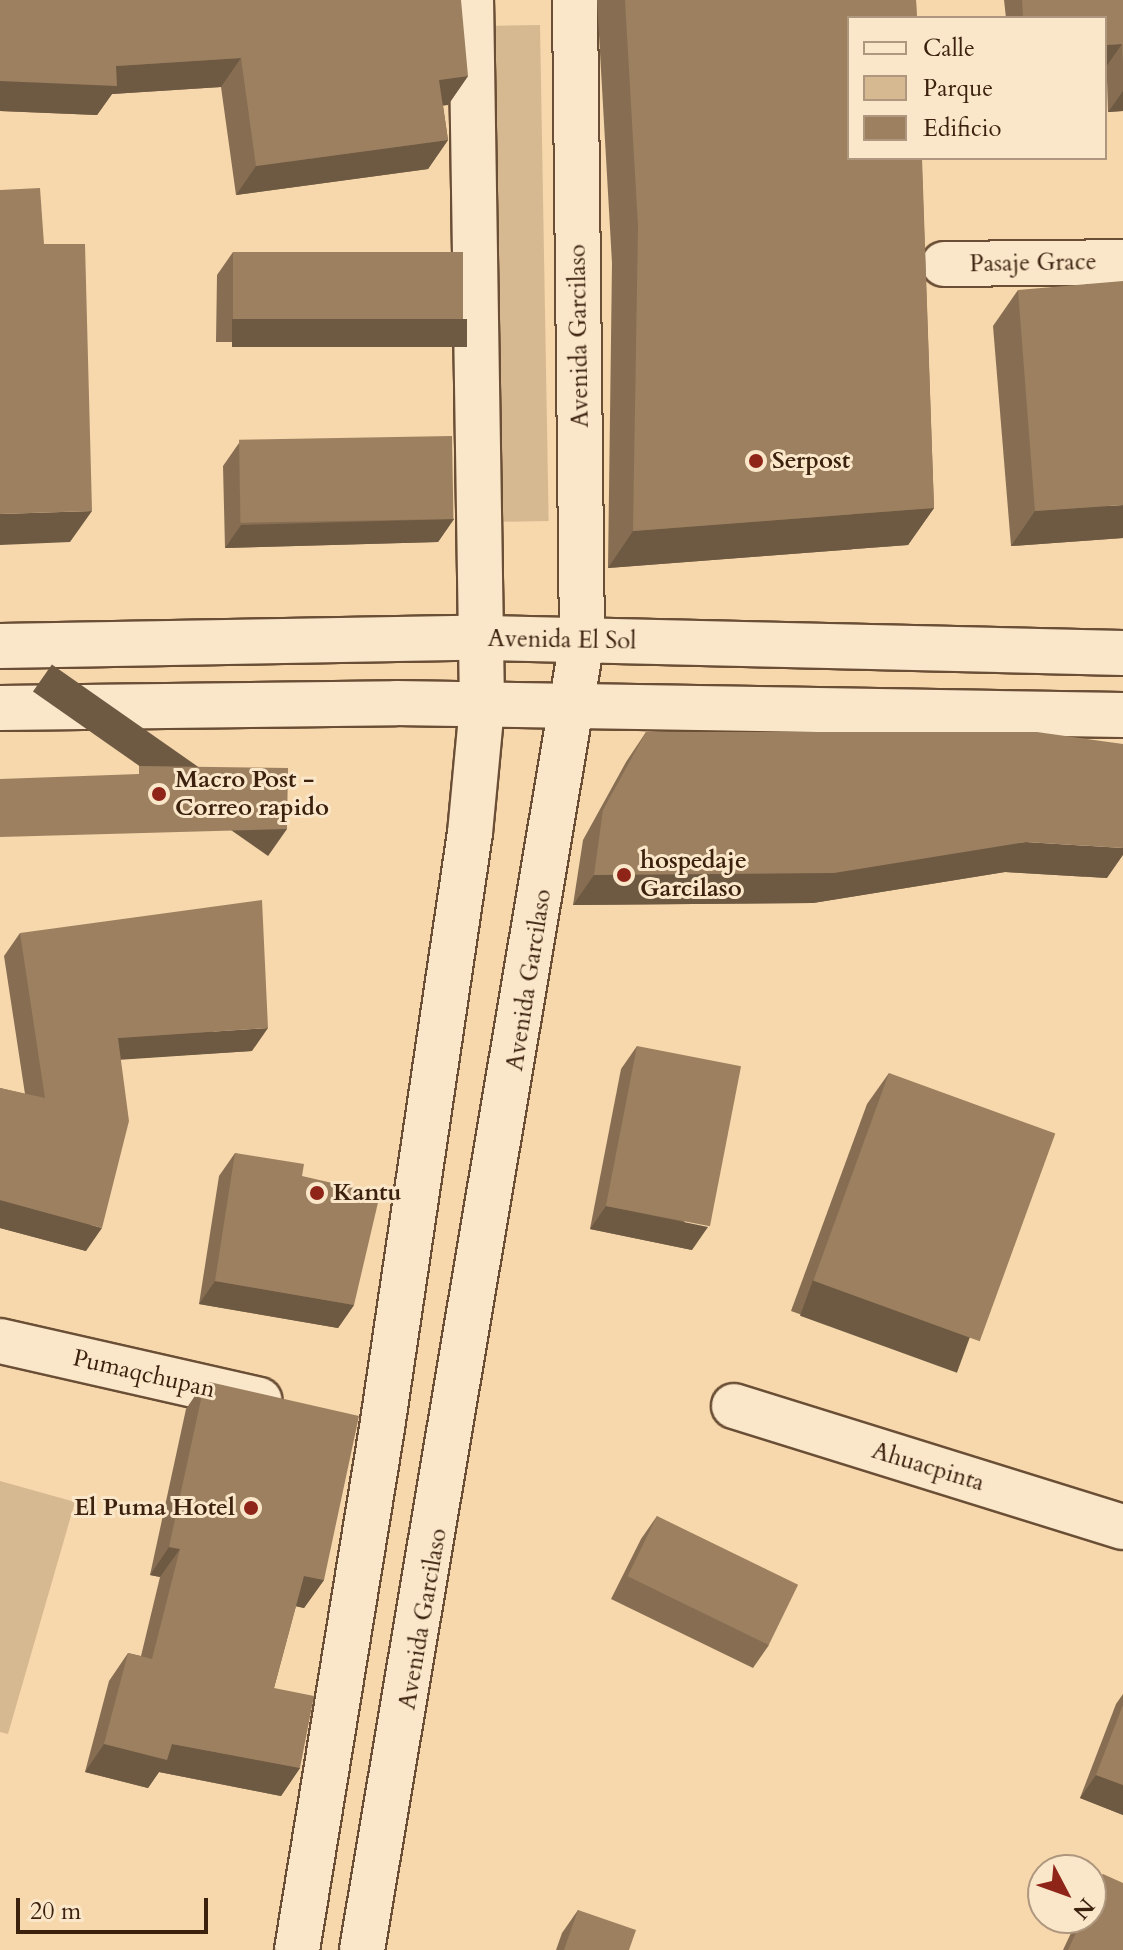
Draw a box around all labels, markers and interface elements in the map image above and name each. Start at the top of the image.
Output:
legend [847,16,1107,160]
text: Calle [923,32,975,65]
text: Parque [923,72,993,105]
text: Edificio [923,112,1002,145]
street label: Avenida Garcilaso [563,244,595,428]
street label: Pasaje Grace [969,247,1097,279]
place label: Serpost [772,447,850,475]
marker: Serpost [747,452,765,470]
street label: Avenida El Sol [487,624,637,656]
place label: Macro Post - Correo rapido [175,766,329,822]
marker: Macro Post - Correo rapido [150,785,168,803]
place label: hospedaje Garcilaso [640,847,747,903]
marker: hospedaje Garcilaso [615,866,633,884]
street label: Avenida Garcilaso [500,887,558,1073]
place label: Kantu [333,1179,401,1207]
marker: Kantu [308,1184,326,1202]
street label: Pumaqchupan [70,1344,218,1404]
street label: Ahuacpinta [868,1436,988,1498]
place label: El Puma Hotel [74,1494,235,1522]
marker: El Puma Hotel [242,1499,260,1517]
street label: Avenida Garcilaso [393,1526,453,1712]
north arrow [1027,1854,1107,1934]
scale bar [20,1882,212,1932]
text: N [1066,1891,1101,1925]
text: 20 m [30,1895,81,1928]

